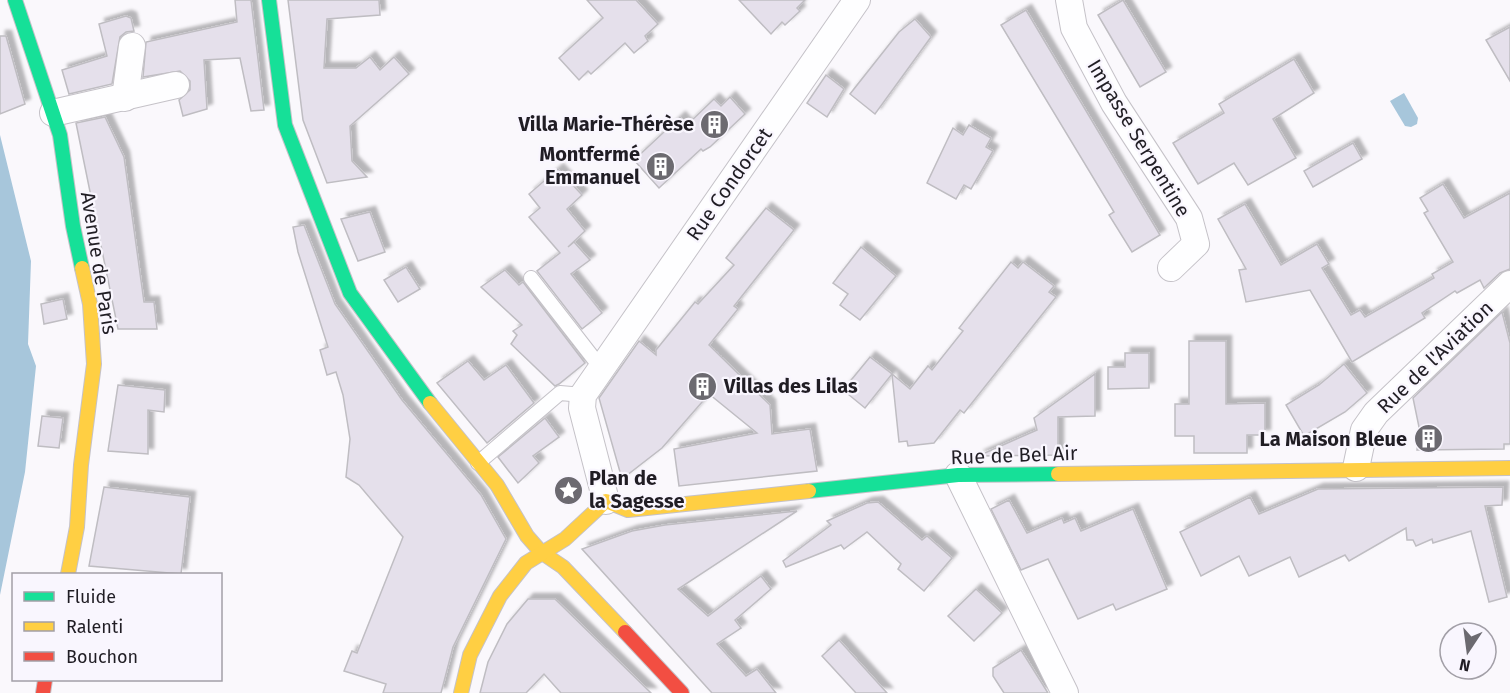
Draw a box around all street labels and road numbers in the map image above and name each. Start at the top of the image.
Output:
street label: Impasse Serpentine [1082,55,1196,221]
street label: Rue Condorcet [681,122,777,245]
street label: Avenue de Paris [76,190,122,336]
street label: Rue de l'Aviation [1372,296,1498,418]
street label: Rue de Bel Air [950,441,1078,469]

